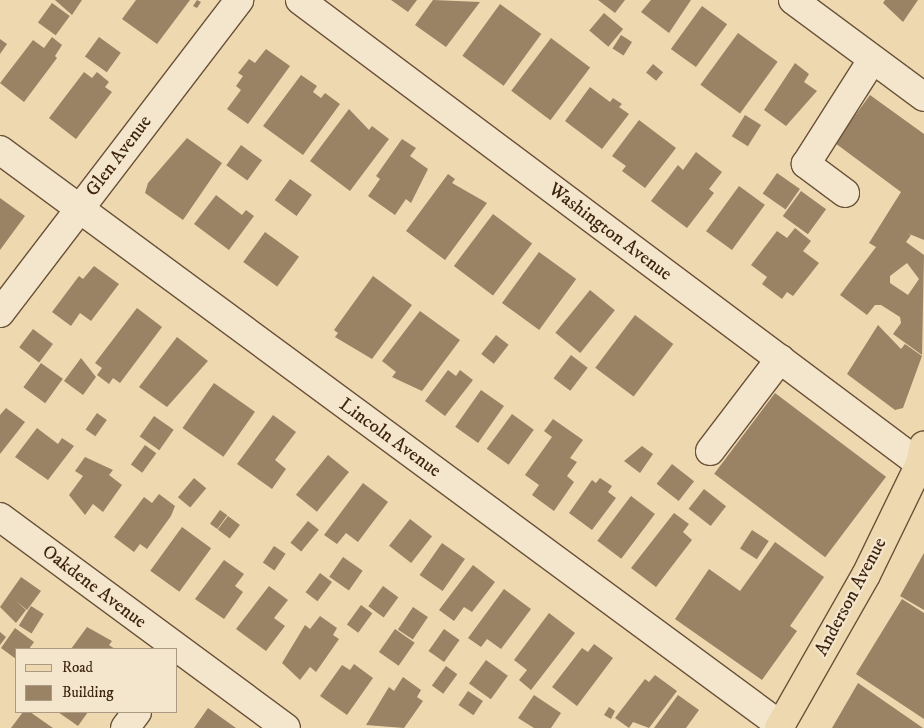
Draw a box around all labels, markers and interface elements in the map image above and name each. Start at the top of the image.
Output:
street label: Glen Avenue [81,111,157,201]
street label: Washington Avenue [544,178,676,286]
street label: Lincoln Avenue [335,393,445,483]
street label: Anderson Avenue [810,534,892,660]
street label: Oakdene Avenue [37,540,151,634]
legend [15,648,178,713]
text: Road [62,658,93,677]
text: Building [62,683,114,702]

